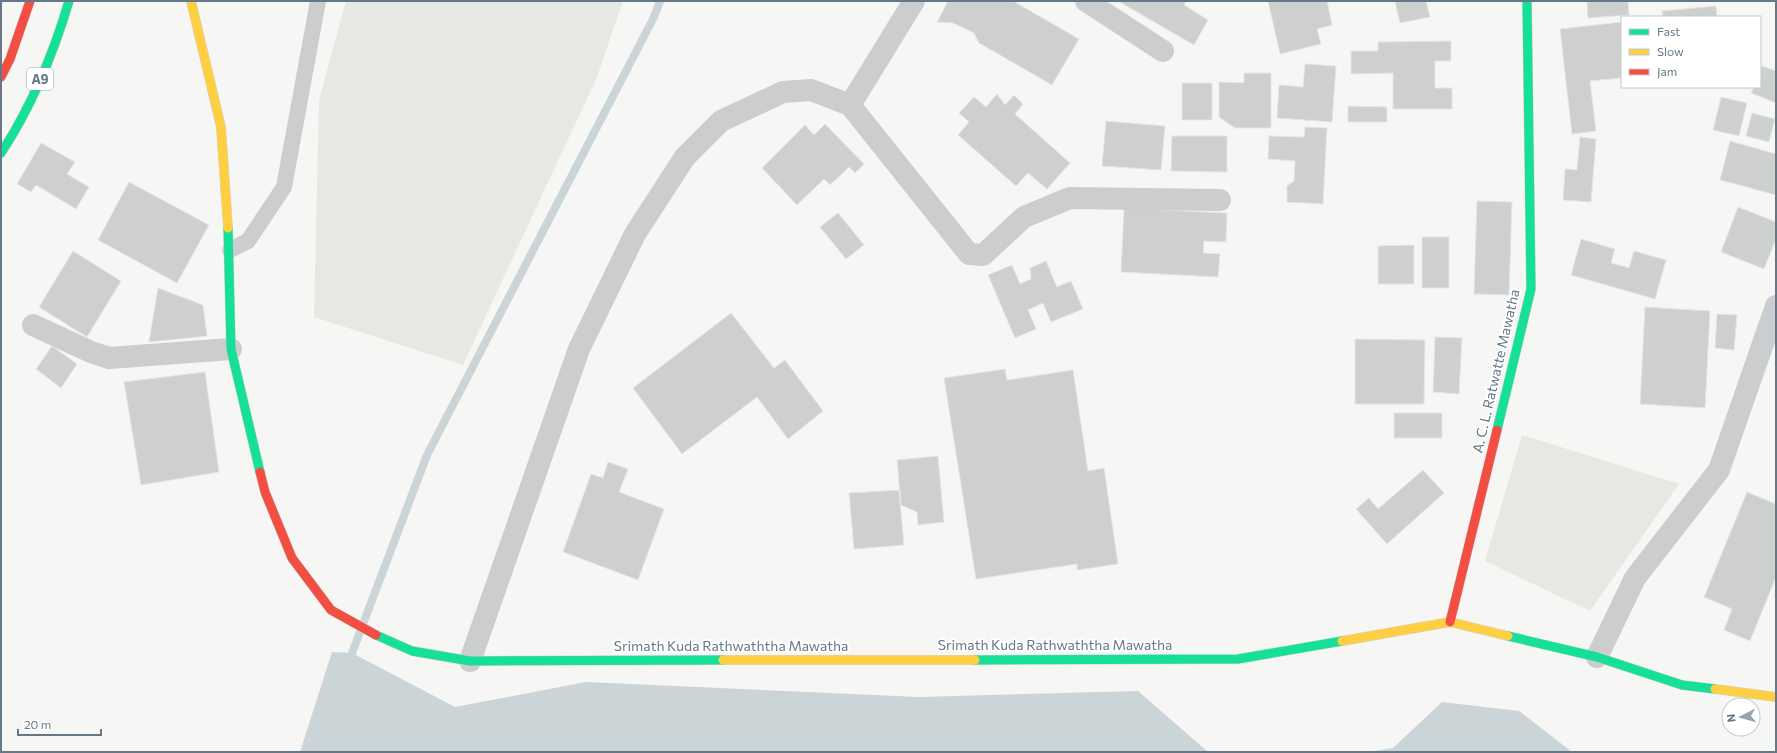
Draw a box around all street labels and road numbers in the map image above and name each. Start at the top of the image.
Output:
road number: A9 [27,68,53,90]
street label: A. C. L. Ratwatte Mawatha [1468,287,1523,454]
street label: Srimath Kuda Rathwaththa Mawatha [938,636,1172,653]
street label: Srimath Kuda Rathwaththa Mawatha [614,637,848,654]

